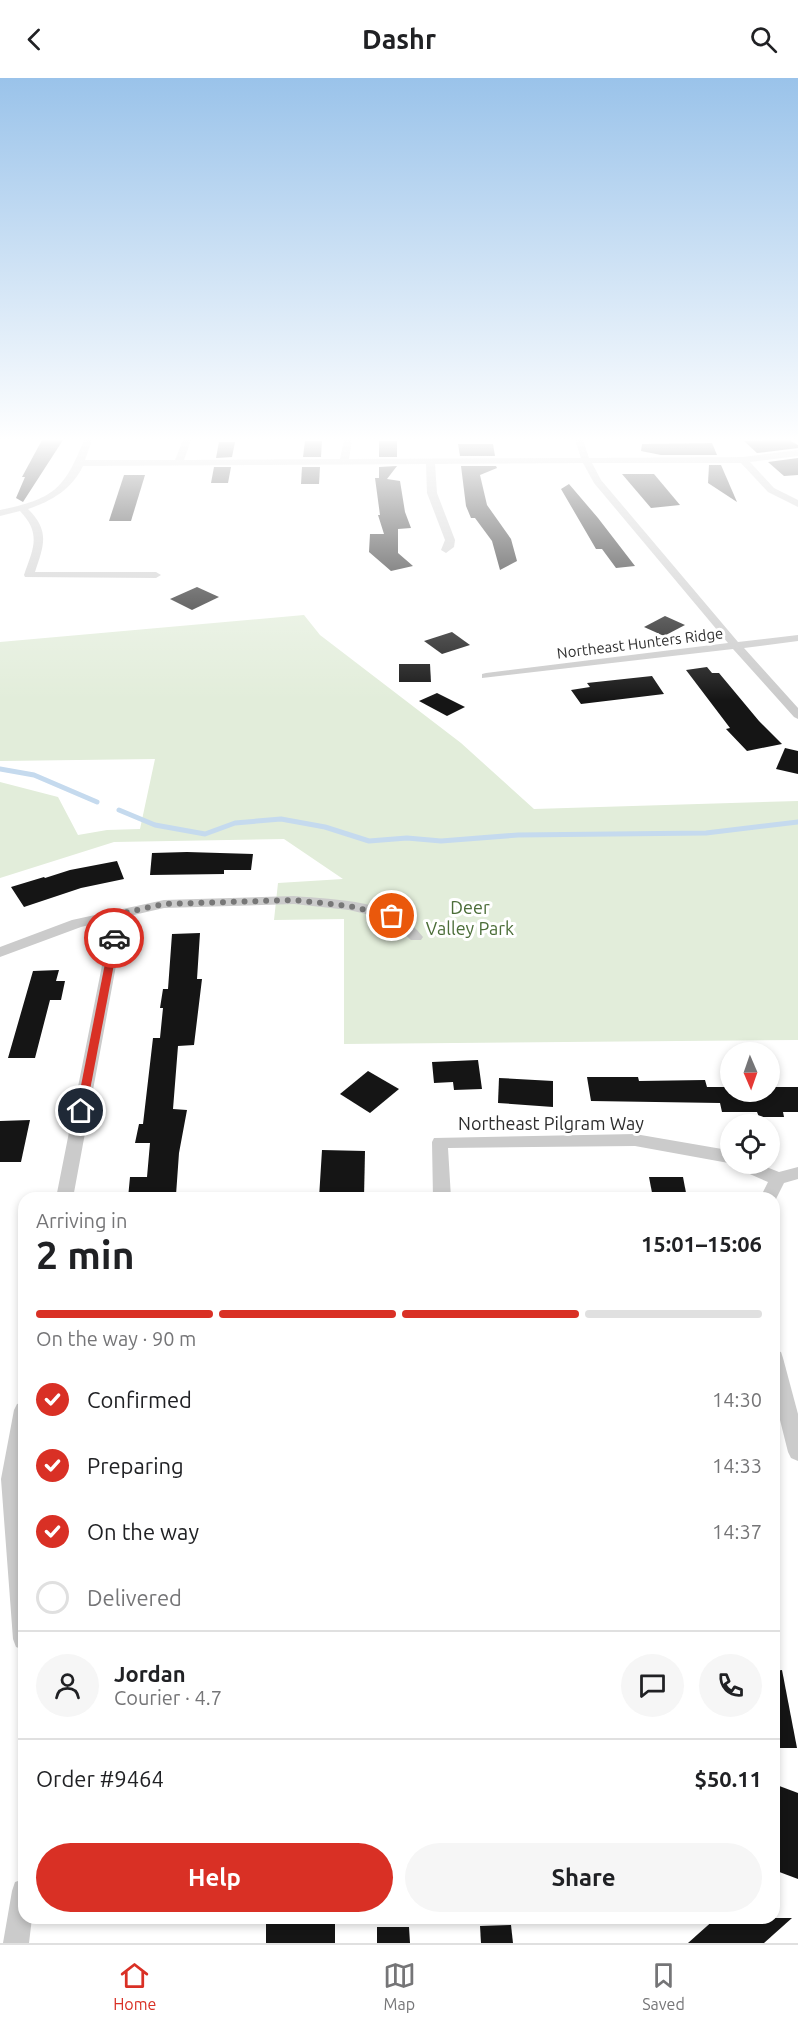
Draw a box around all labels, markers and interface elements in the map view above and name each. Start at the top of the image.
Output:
icon: back [18,23,51,56]
icon: search [747,23,780,56]
text: Dashr [362,24,436,54]
street label: Northeast Hunters Ridge [556,624,724,662]
pin [366,890,417,941]
park label: Deer Valley Park [426,897,514,938]
icon: bag [375,899,408,932]
courier [84,908,144,968]
icon: car [98,922,131,955]
north arrow [720,1042,780,1102]
map controls [720,1042,780,1174]
pin [55,1085,106,1136]
icon: home [64,1094,97,1127]
street label: Northeast Pilgram Way [458,1113,644,1133]
button: locate [720,1114,780,1174]
text: Arriving in [36,1209,127,1232]
text: 15:01–15:06 [641,1231,762,1256]
text: 2 min [36,1233,135,1276]
text: On the way · 90 m [36,1327,196,1350]
icon: check [36,1383,69,1416]
text: Confirmed [87,1387,192,1412]
text: 14:30 [712,1388,762,1411]
icon: check [36,1449,69,1482]
text: Preparing [87,1453,184,1478]
text: 14:33 [712,1454,762,1477]
icon: check [36,1515,69,1548]
text: On the way [87,1519,199,1544]
text: 14:37 [712,1520,762,1543]
text: Delivered [87,1585,182,1610]
button: person [36,1654,99,1717]
button: chat [621,1654,684,1717]
button: phone [699,1654,762,1717]
text: Jordan [114,1661,186,1686]
text: Courier · 4.7 [114,1686,222,1709]
text: Order #9464 [36,1766,164,1791]
text: $50.11 [695,1766,762,1791]
button: Help [36,1843,393,1912]
button: Share [405,1843,762,1912]
tab: Home [113,1959,156,2013]
tab: Map [383,1959,416,2013]
tab: Saved [642,1959,685,2013]

